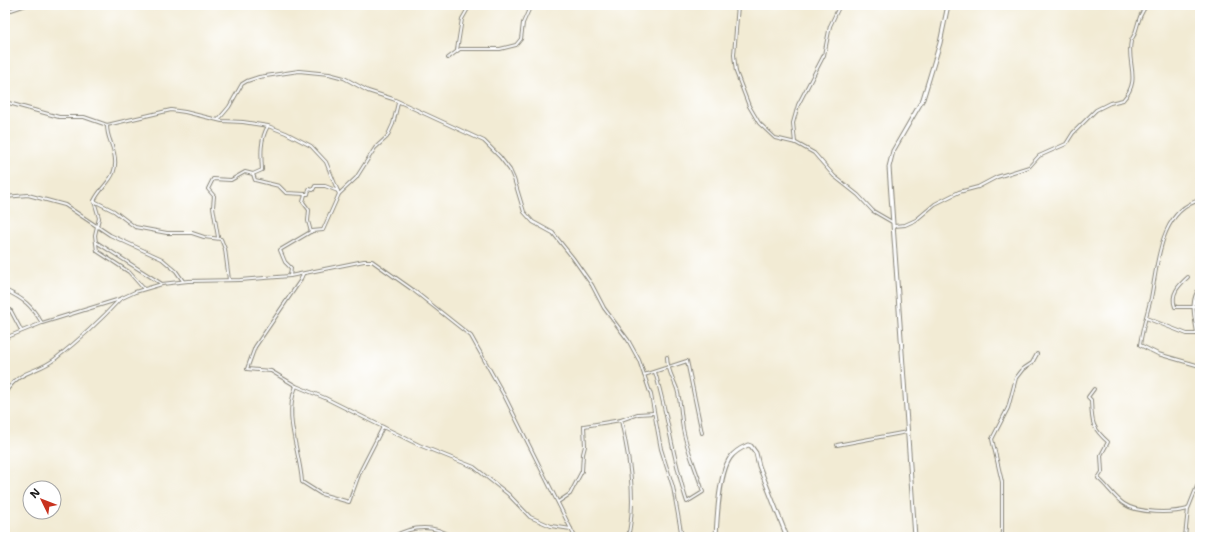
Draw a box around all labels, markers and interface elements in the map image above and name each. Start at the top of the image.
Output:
north arrow [22,480,62,520]
text: N [27,485,44,502]

